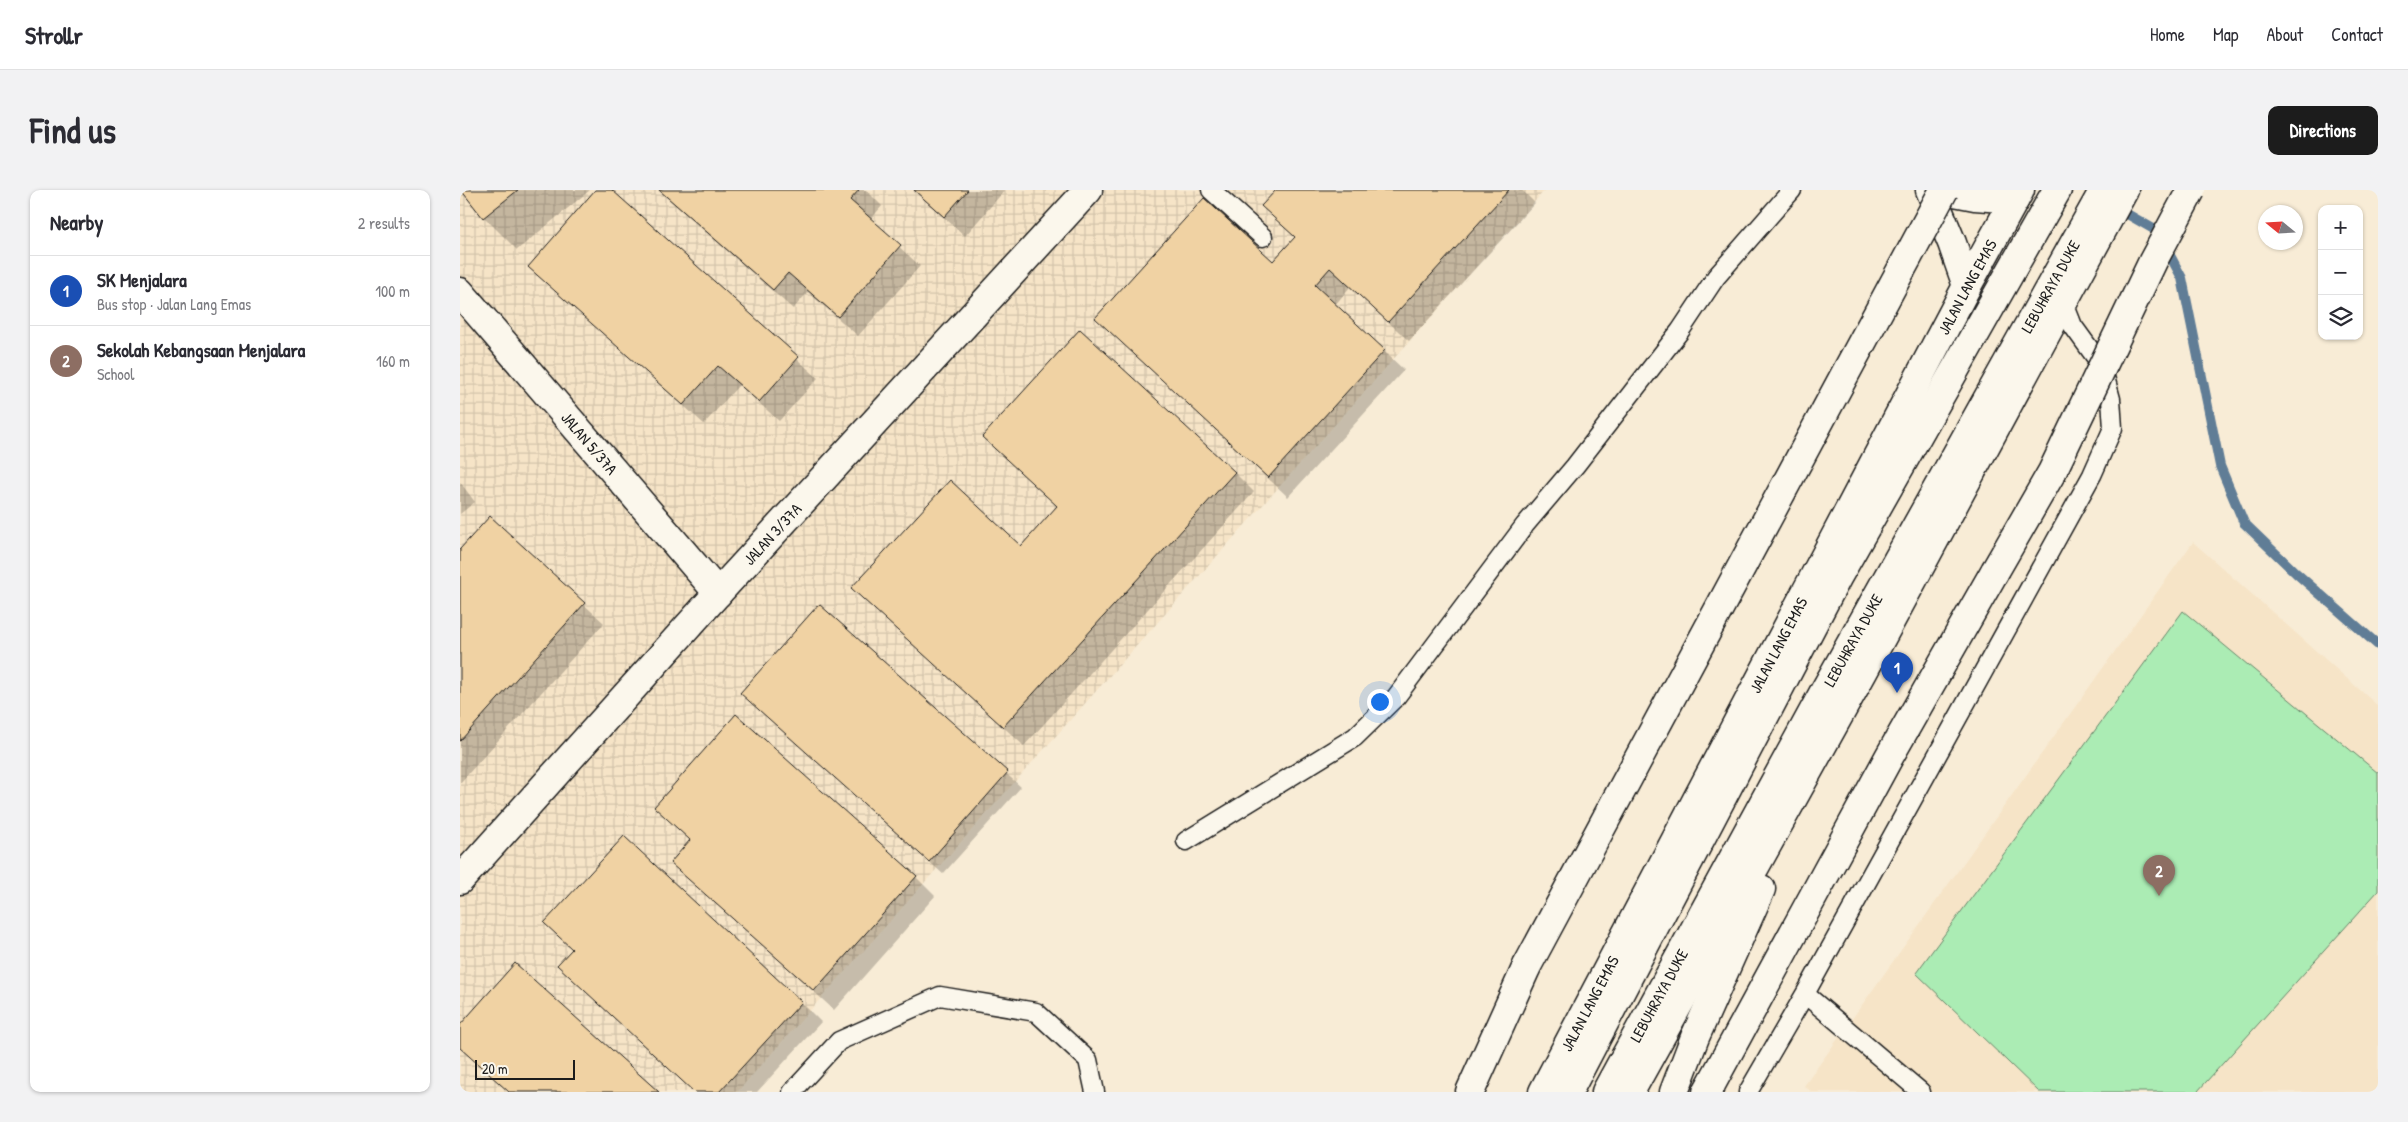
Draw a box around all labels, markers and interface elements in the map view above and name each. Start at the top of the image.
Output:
text: Strollr [25,19,83,51]
text: Home [2150,22,2185,47]
text: Map [2213,22,2238,47]
text: About [2266,22,2303,47]
text: Contact [2331,22,2383,47]
button: Directions [2268,106,2378,155]
text: Find us [30,107,116,154]
north arrow [2258,205,2303,250]
map controls [2318,205,2363,340]
button: + [2318,205,2363,250]
text: Nearby [50,208,103,237]
text: 2 results [358,212,410,234]
street label: JALAN LANG EMAS [1932,235,2002,338]
street label: LEBUHRAYA DUKE [2016,236,2085,337]
button: − [2318,250,2363,295]
text: SK Menjalara [97,267,187,293]
text: 1 [63,280,69,302]
text: 100 m [375,280,410,302]
text: Bus stop · Jalan Lang Emas [97,293,251,315]
button: layers [2318,295,2363,340]
text: Sekolah Kebangsaan Menjalara [97,337,305,363]
text: 2 [62,350,70,372]
text: 160 m [376,350,410,372]
text: School [97,363,134,385]
street label: JALAN 5/37A [556,407,623,479]
street label: JALAN 3/37A [738,498,806,570]
street label: LEBUHRAYA DUKE [1818,590,1888,690]
street label: JALAN LANG EMAS [1744,593,1813,697]
pin: 1 [1881,652,1913,693]
your location [1367,689,1393,715]
pin: 2 [2143,855,2175,896]
street label: LEBUHRAYA DUKE [1624,945,1693,1046]
street label: JALAN LANG EMAS [1555,951,1624,1055]
scale bar [475,1057,575,1080]
text: 20 m [482,1059,508,1078]

